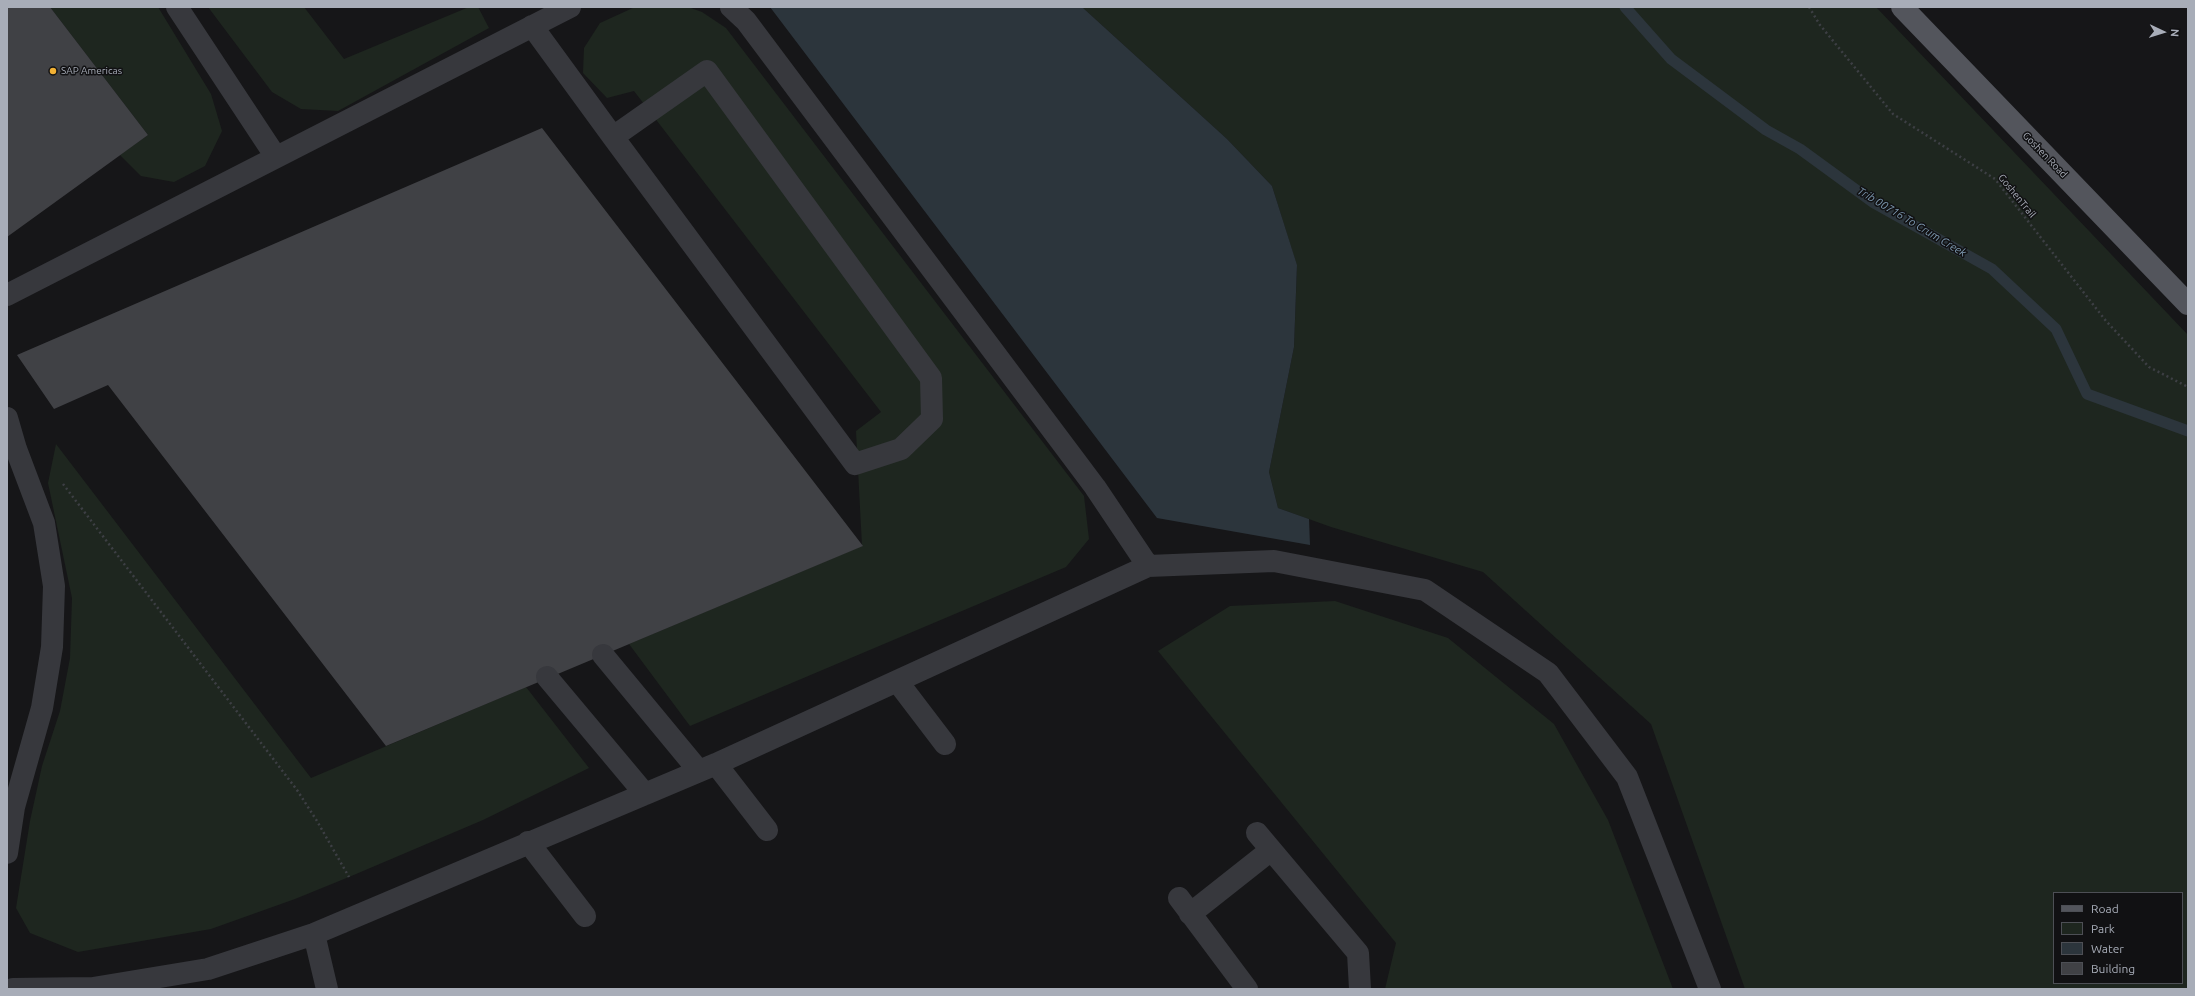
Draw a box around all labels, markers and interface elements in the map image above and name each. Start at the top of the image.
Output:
north arrow [2143,12,2183,52]
text: N [2169,28,2181,37]
place label: SAP Americas [61,65,122,77]
marker: SAP Americas [48,66,58,76]
street label: Goshen Road [2020,130,2070,180]
street label: GoshenTrail [1996,172,2038,220]
water label: Trib 00716 To Crum Creek [1855,184,1969,260]
legend [2053,892,2183,984]
text: Road [2091,902,2119,915]
text: Park [2091,922,2115,935]
text: Water [2091,942,2124,955]
text: Building [2091,962,2135,975]

